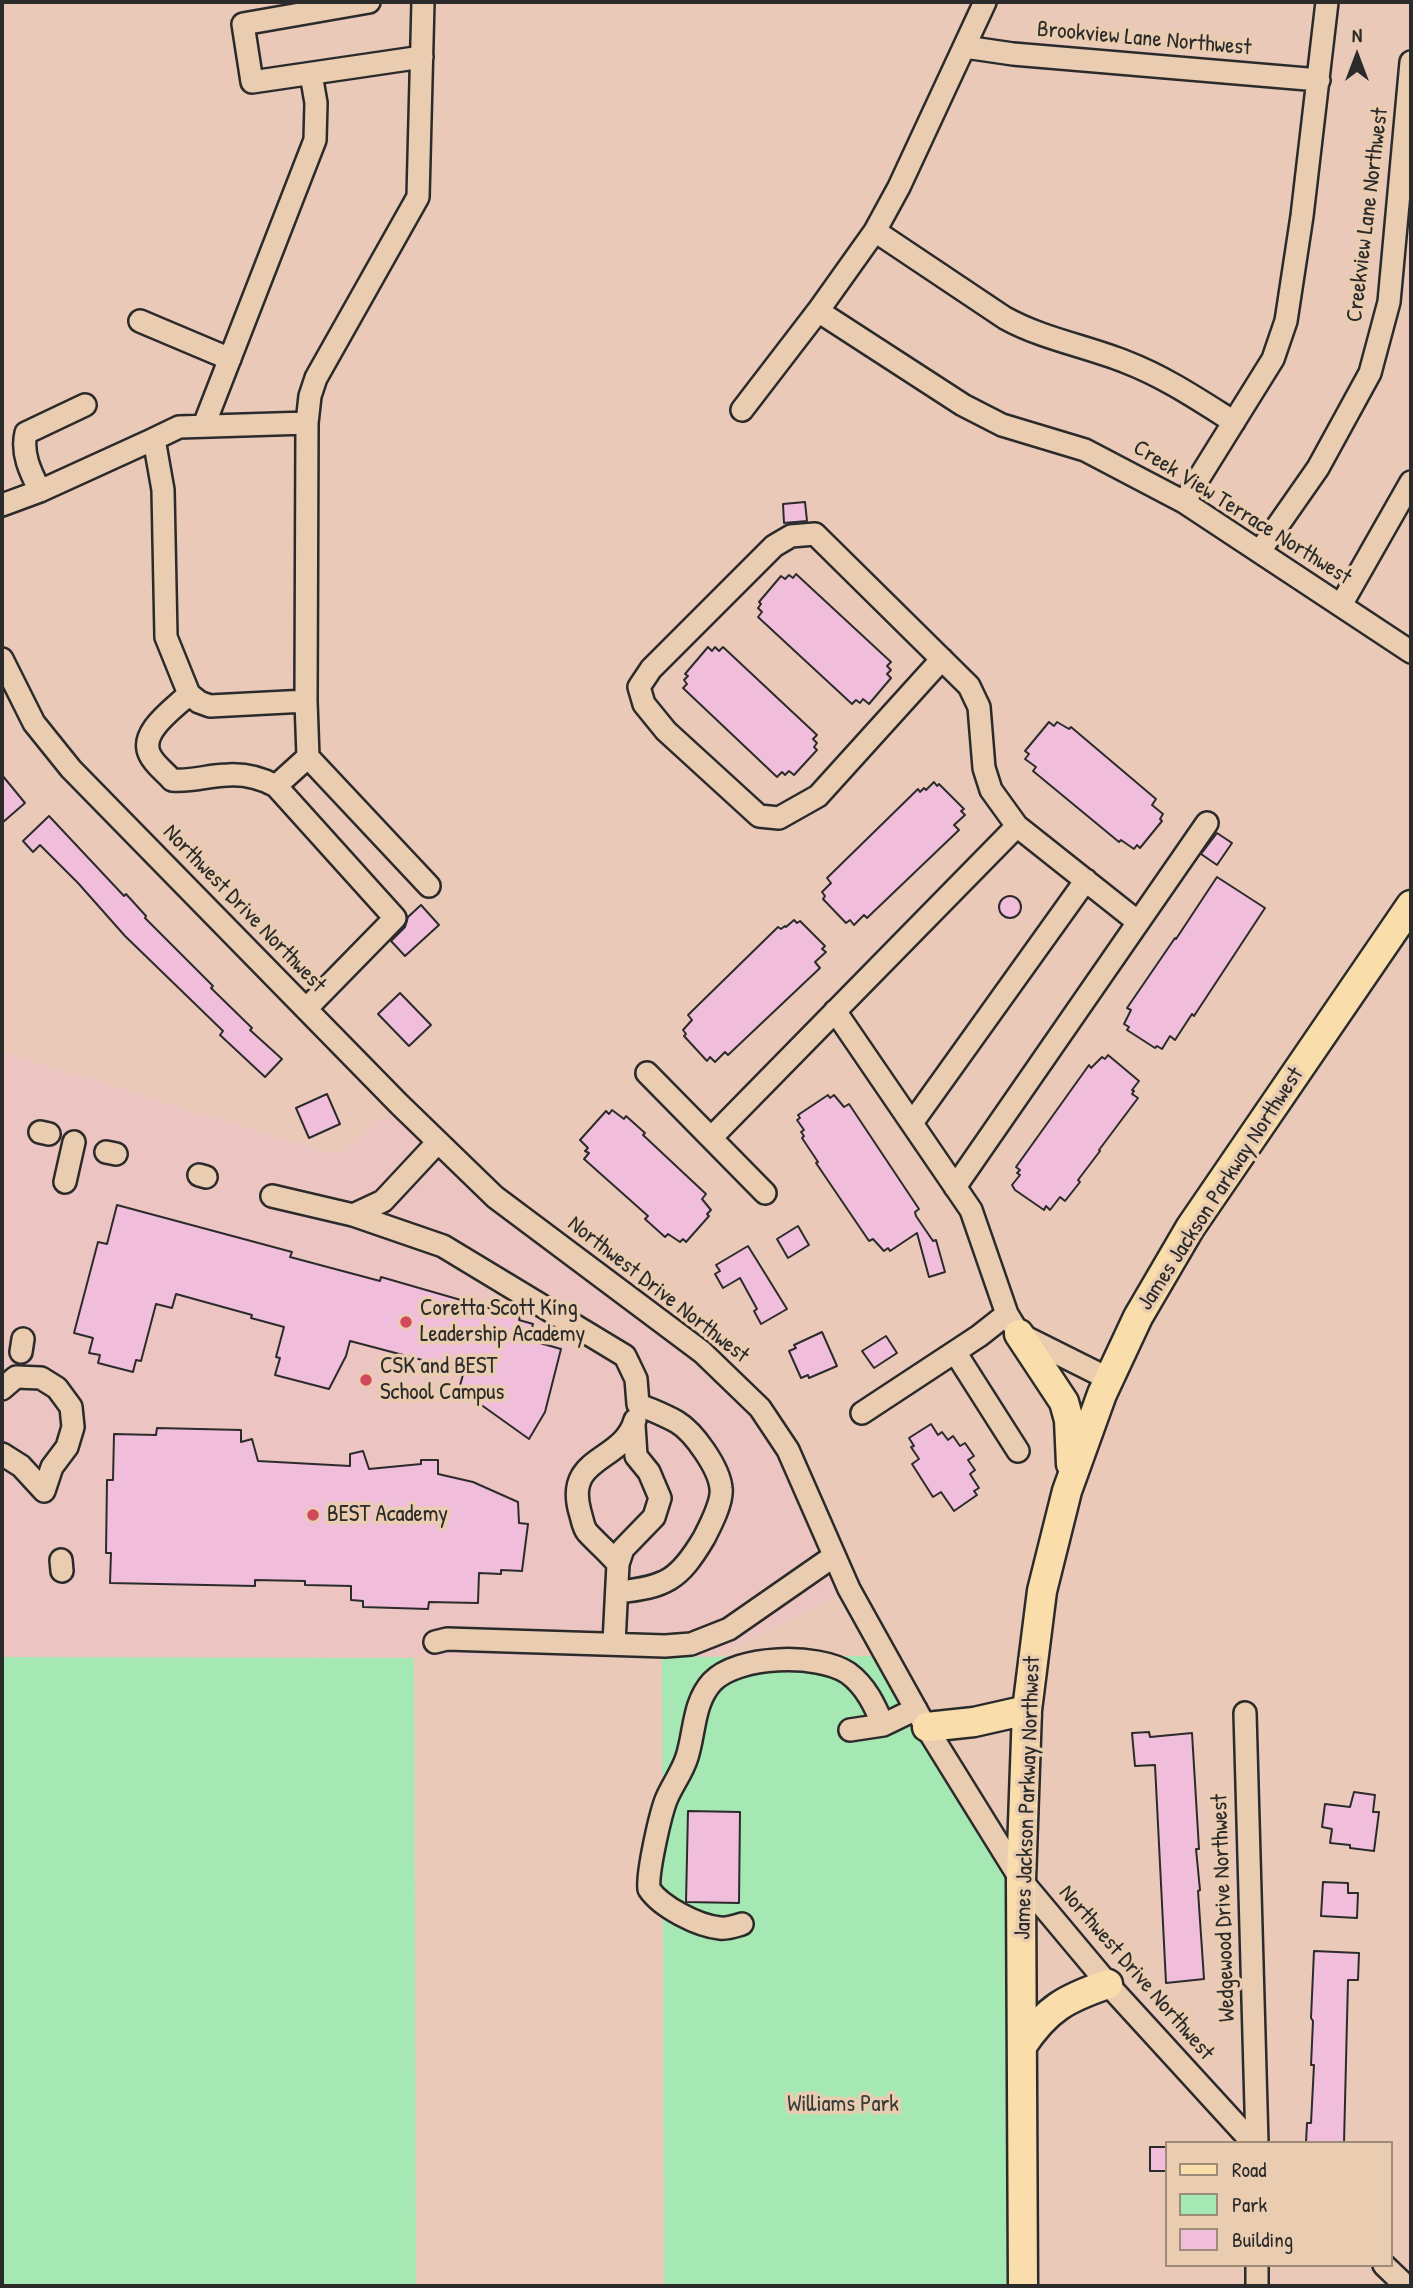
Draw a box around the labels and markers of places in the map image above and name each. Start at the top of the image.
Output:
place label: Coretta Scott King Leadership Academy [420,1295,585,1349]
marker: Coretta Scott King Leadership Academy [398,1314,414,1330]
place label: CSK and BEST School Campus [380,1353,504,1407]
marker: CSK and BEST School Campus [358,1372,374,1388]
place label: BEST Academy [327,1501,448,1529]
marker: BEST Academy [305,1507,321,1523]

